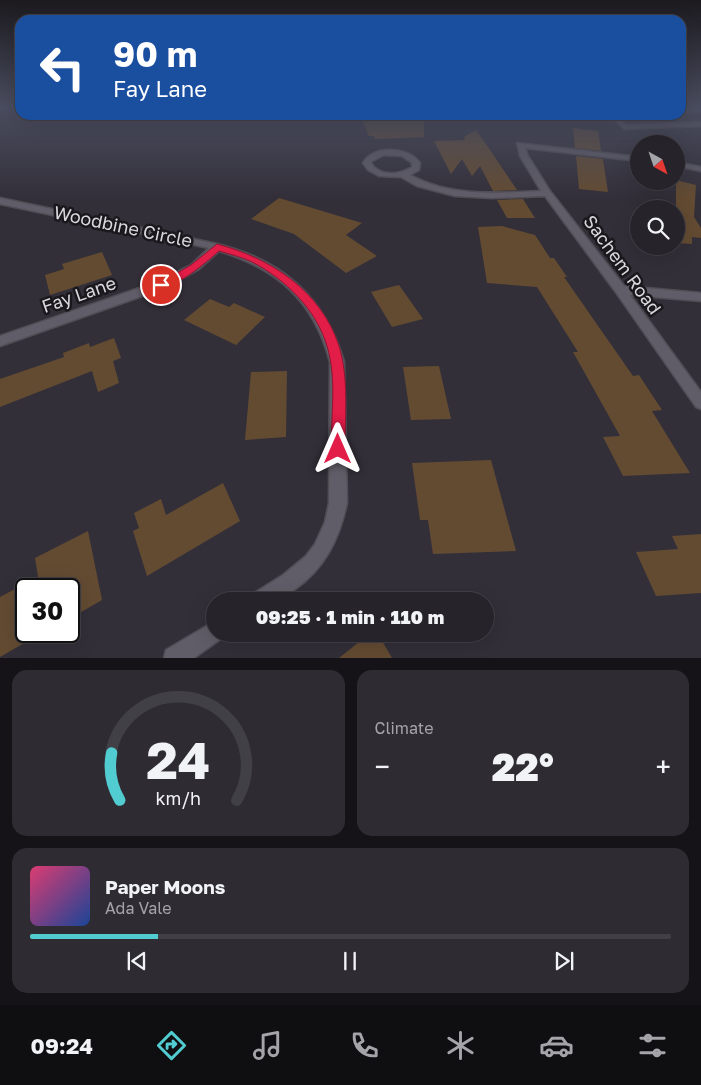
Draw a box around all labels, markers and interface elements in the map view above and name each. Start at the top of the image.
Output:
text: 90 m [113,33,197,75]
icon: left [30,35,95,100]
text: Fay Lane [113,75,207,102]
north arrow [630,135,685,190]
map controls [630,135,685,255]
button: search [630,200,685,255]
street label: Woodbine Circle [52,201,194,251]
street label: Sachem Road [579,210,666,318]
pin [140,264,182,306]
street label: Fay Lane [39,271,119,317]
icon: arrive [147,271,175,299]
position arrow [311,422,363,474]
speed limit sign: 30 [15,578,80,643]
text: 09:25 · 1 min · 110 m [256,605,444,628]
text: Climate [375,718,434,738]
text: 24 [146,728,210,790]
text: 22° [492,744,554,789]
text: − [375,750,390,783]
text: + [656,750,671,783]
text: km/h [156,787,201,809]
text: Paper Moons [105,875,225,898]
text: Ada Vale [105,898,171,918]
icon: previous [123,947,151,975]
icon: pause [336,947,364,975]
icon: next [550,947,578,975]
icon: directions [154,1028,189,1063]
icon: music [250,1028,285,1063]
icon: phone [347,1028,382,1063]
icon: climate [443,1028,478,1063]
icon: car [539,1028,574,1063]
icon: filters [635,1028,670,1063]
text: 09:24 [31,1032,93,1059]

